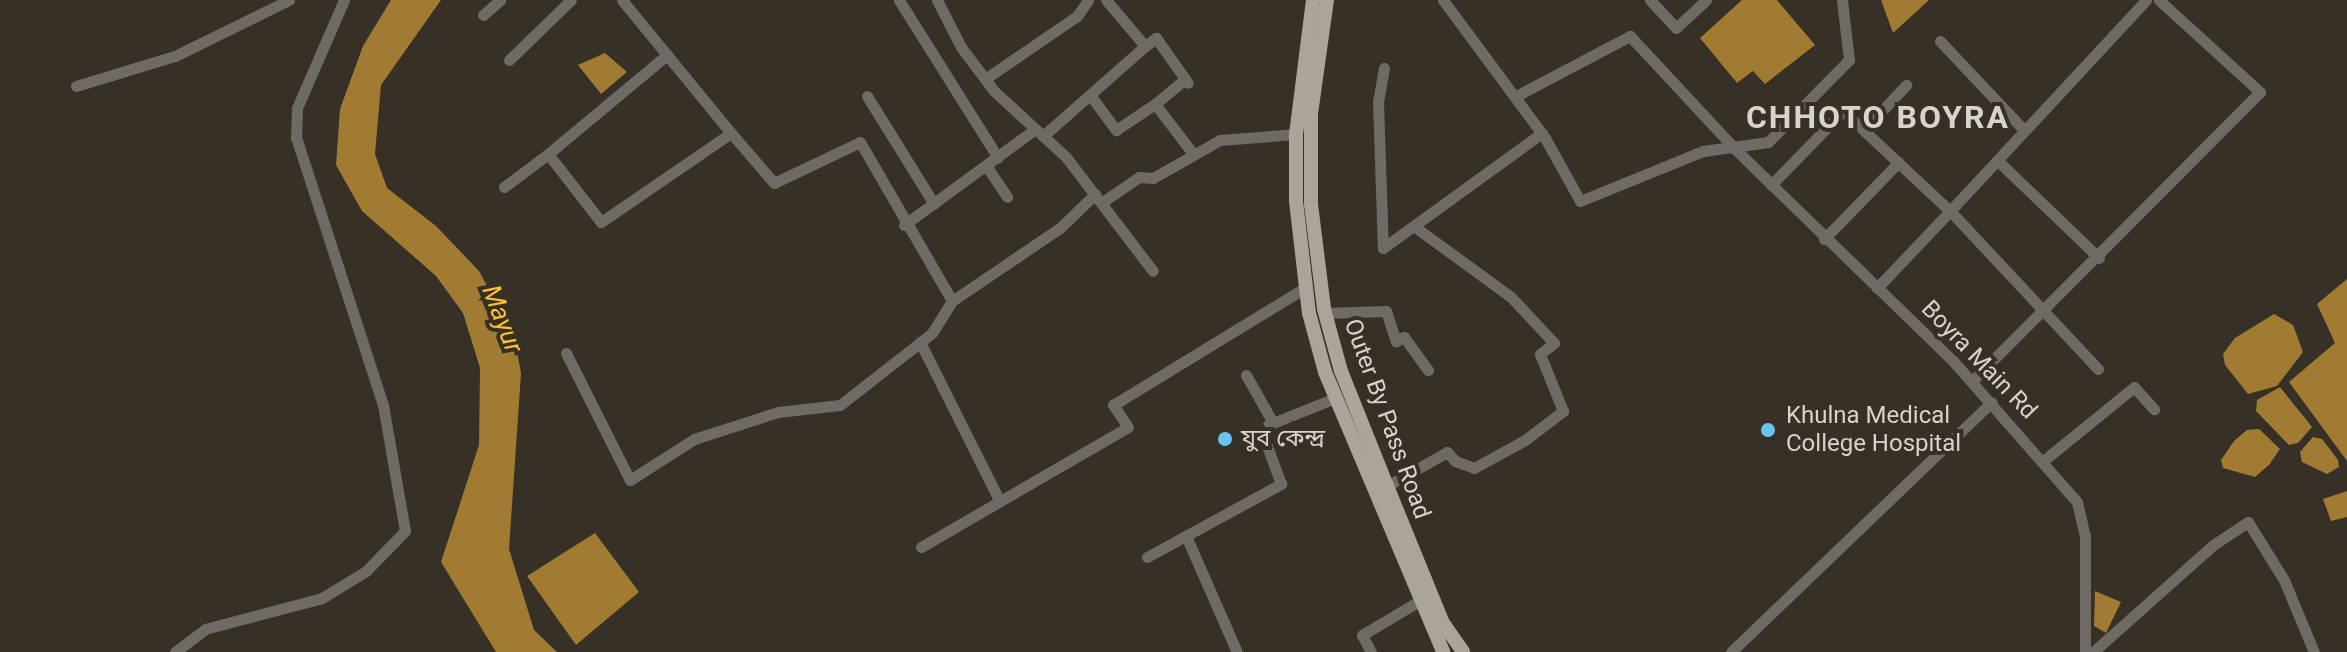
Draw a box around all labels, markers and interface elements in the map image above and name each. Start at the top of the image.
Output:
district label: CHHOTO BOYRA [1746,98,2010,136]
water label: Mayur [475,281,529,357]
street label: Boyra Main Rd [1915,295,2043,425]
street label: Outer By Pass Road [1337,315,1437,523]
place label: Khulna Medical College Hospital [1786,402,1961,458]
marker: Khulna Medical College Hospital [1757,419,1779,441]
place label: যুব কেন্দ্র [1241,425,1325,453]
marker: যুব কেন্দ্র [1216,430,1234,448]

